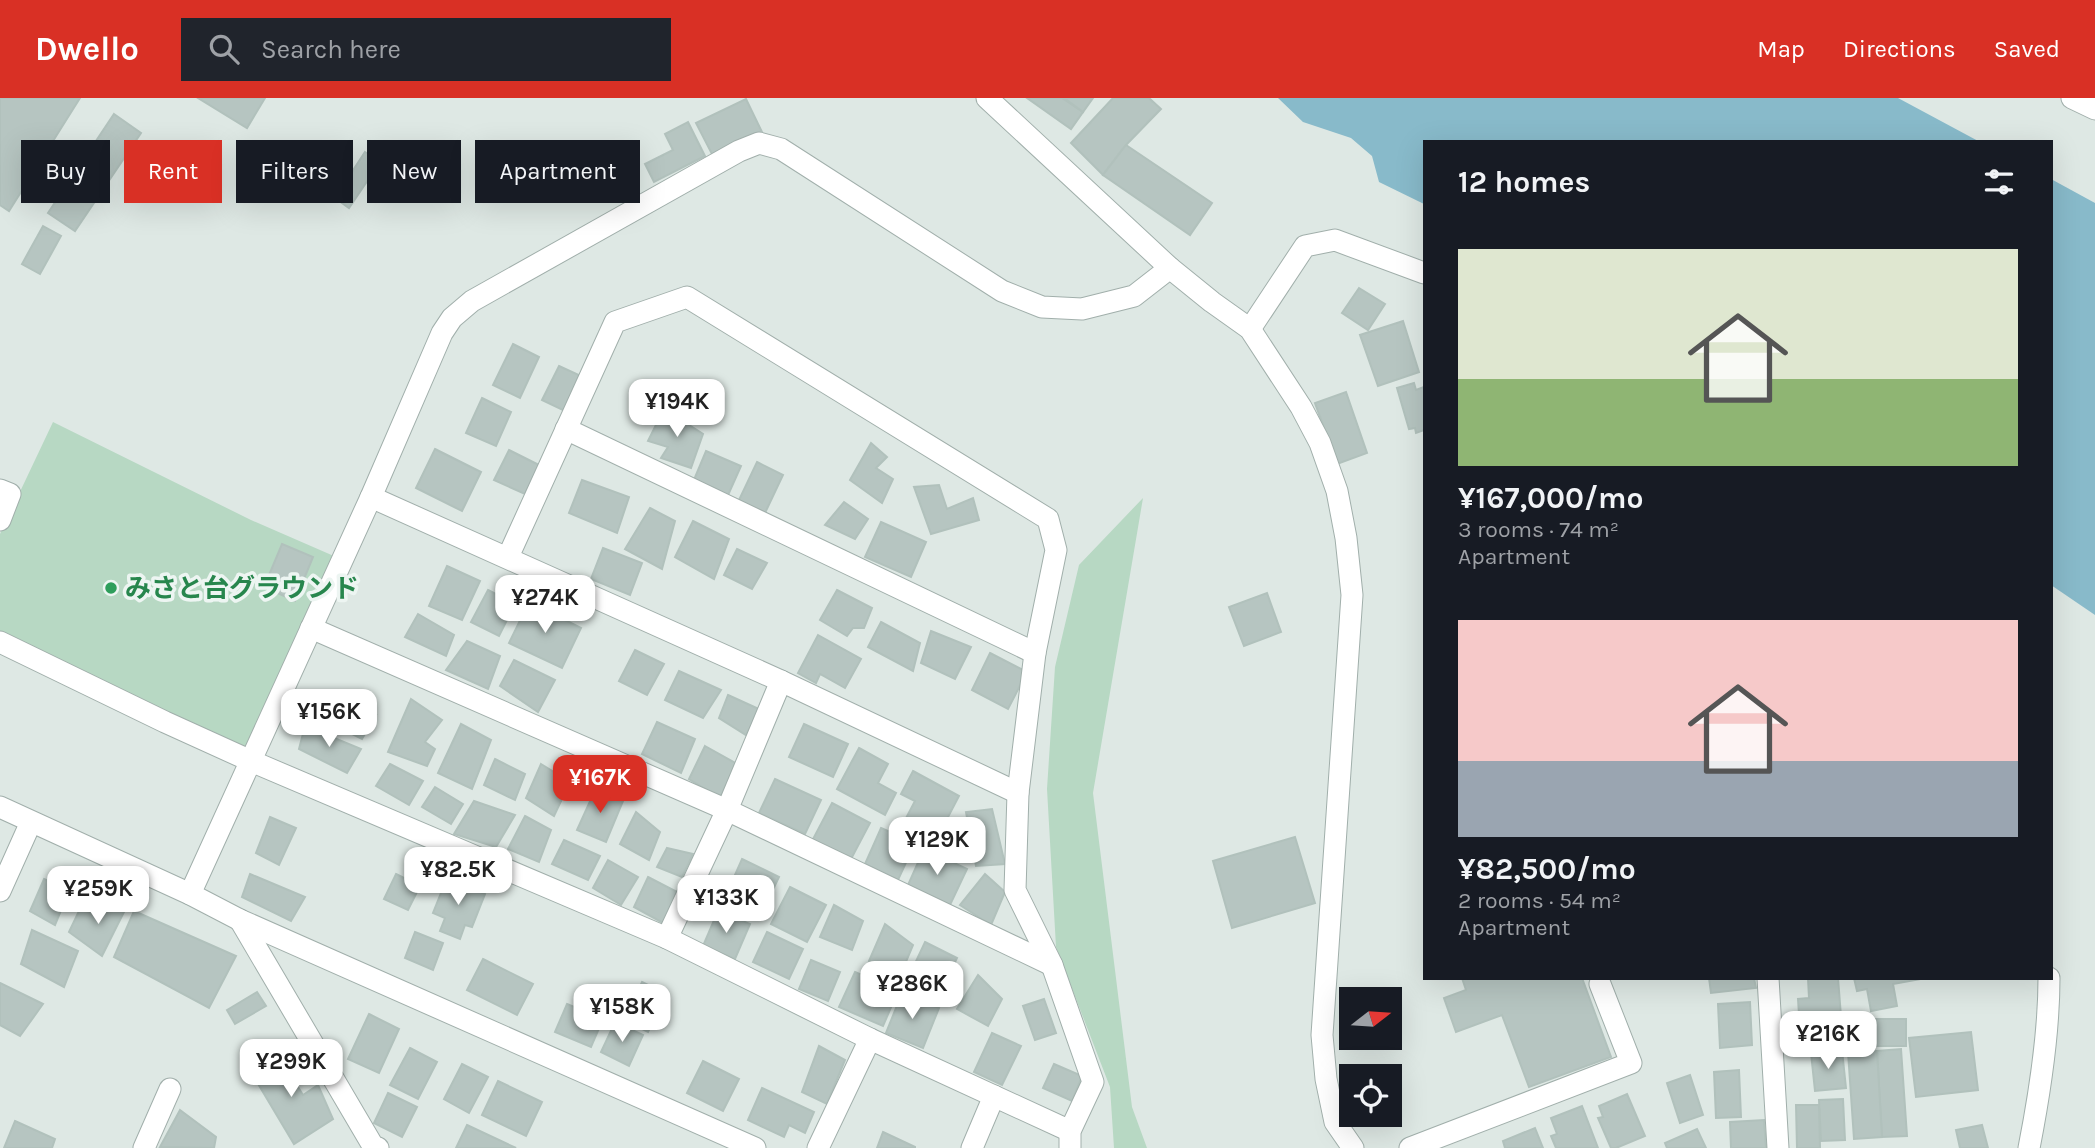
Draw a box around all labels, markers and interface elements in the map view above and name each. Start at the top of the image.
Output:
search box [181,18,671,81]
text: Dwello [35,30,139,68]
icon: search [205,30,243,68]
text: Search here [261,34,401,65]
text: Map [1757,35,1805,63]
text: Directions [1843,35,1956,63]
text: Saved [1994,35,2060,63]
chip: Buy [21,140,110,203]
chip: Rent [124,140,222,203]
chip: Filters [236,140,353,203]
chip: New [367,140,461,203]
chip: Apartment [475,140,640,203]
icon: filters [1980,163,2018,201]
text: 12 homes [1458,164,1590,200]
icon: home [1675,295,1801,421]
pin: ¥194K [628,380,726,439]
text: ¥194K [645,388,709,415]
text: ¥167,000/mo [1458,480,1644,516]
text: 3 rooms · 74 m² [1458,516,1619,543]
text: Apartment [1458,543,1570,570]
place label: みさと台グラウンド [125,573,359,604]
pin: ¥274K [496,575,594,635]
marker: みさと台グラウンド [103,580,119,596]
text: ¥274K [511,584,579,611]
icon: home [1675,666,1801,792]
pin: ¥156K [280,690,378,749]
text: ¥156K [297,698,361,725]
pin: ¥167K [551,756,649,815]
text: ¥167K [569,764,631,791]
pin: ¥129K [888,818,986,877]
text: ¥129K [905,826,969,853]
pin: ¥82.5K [401,848,515,907]
text: ¥82,500/mo [1458,851,1636,887]
text: ¥82.5K [420,856,496,883]
pin: ¥259K [49,866,147,926]
text: ¥259K [63,875,133,902]
pin: ¥133K [677,876,775,935]
text: ¥133K [693,884,759,911]
text: 2 rooms · 54 m² [1458,887,1621,914]
text: Apartment [1458,914,1570,941]
pin: ¥286K [863,962,961,1021]
text: ¥286K [876,970,948,997]
pin: ¥158K [573,984,671,1044]
north arrow [1339,987,1402,1050]
map controls [1339,987,1402,1127]
text: ¥158K [590,993,655,1020]
pin: ¥216K [1779,1012,1877,1071]
text: ¥216K [1796,1020,1860,1047]
pin: ¥299K [242,1040,340,1099]
text: ¥299K [256,1048,326,1075]
button: locate [1339,1064,1402,1127]

